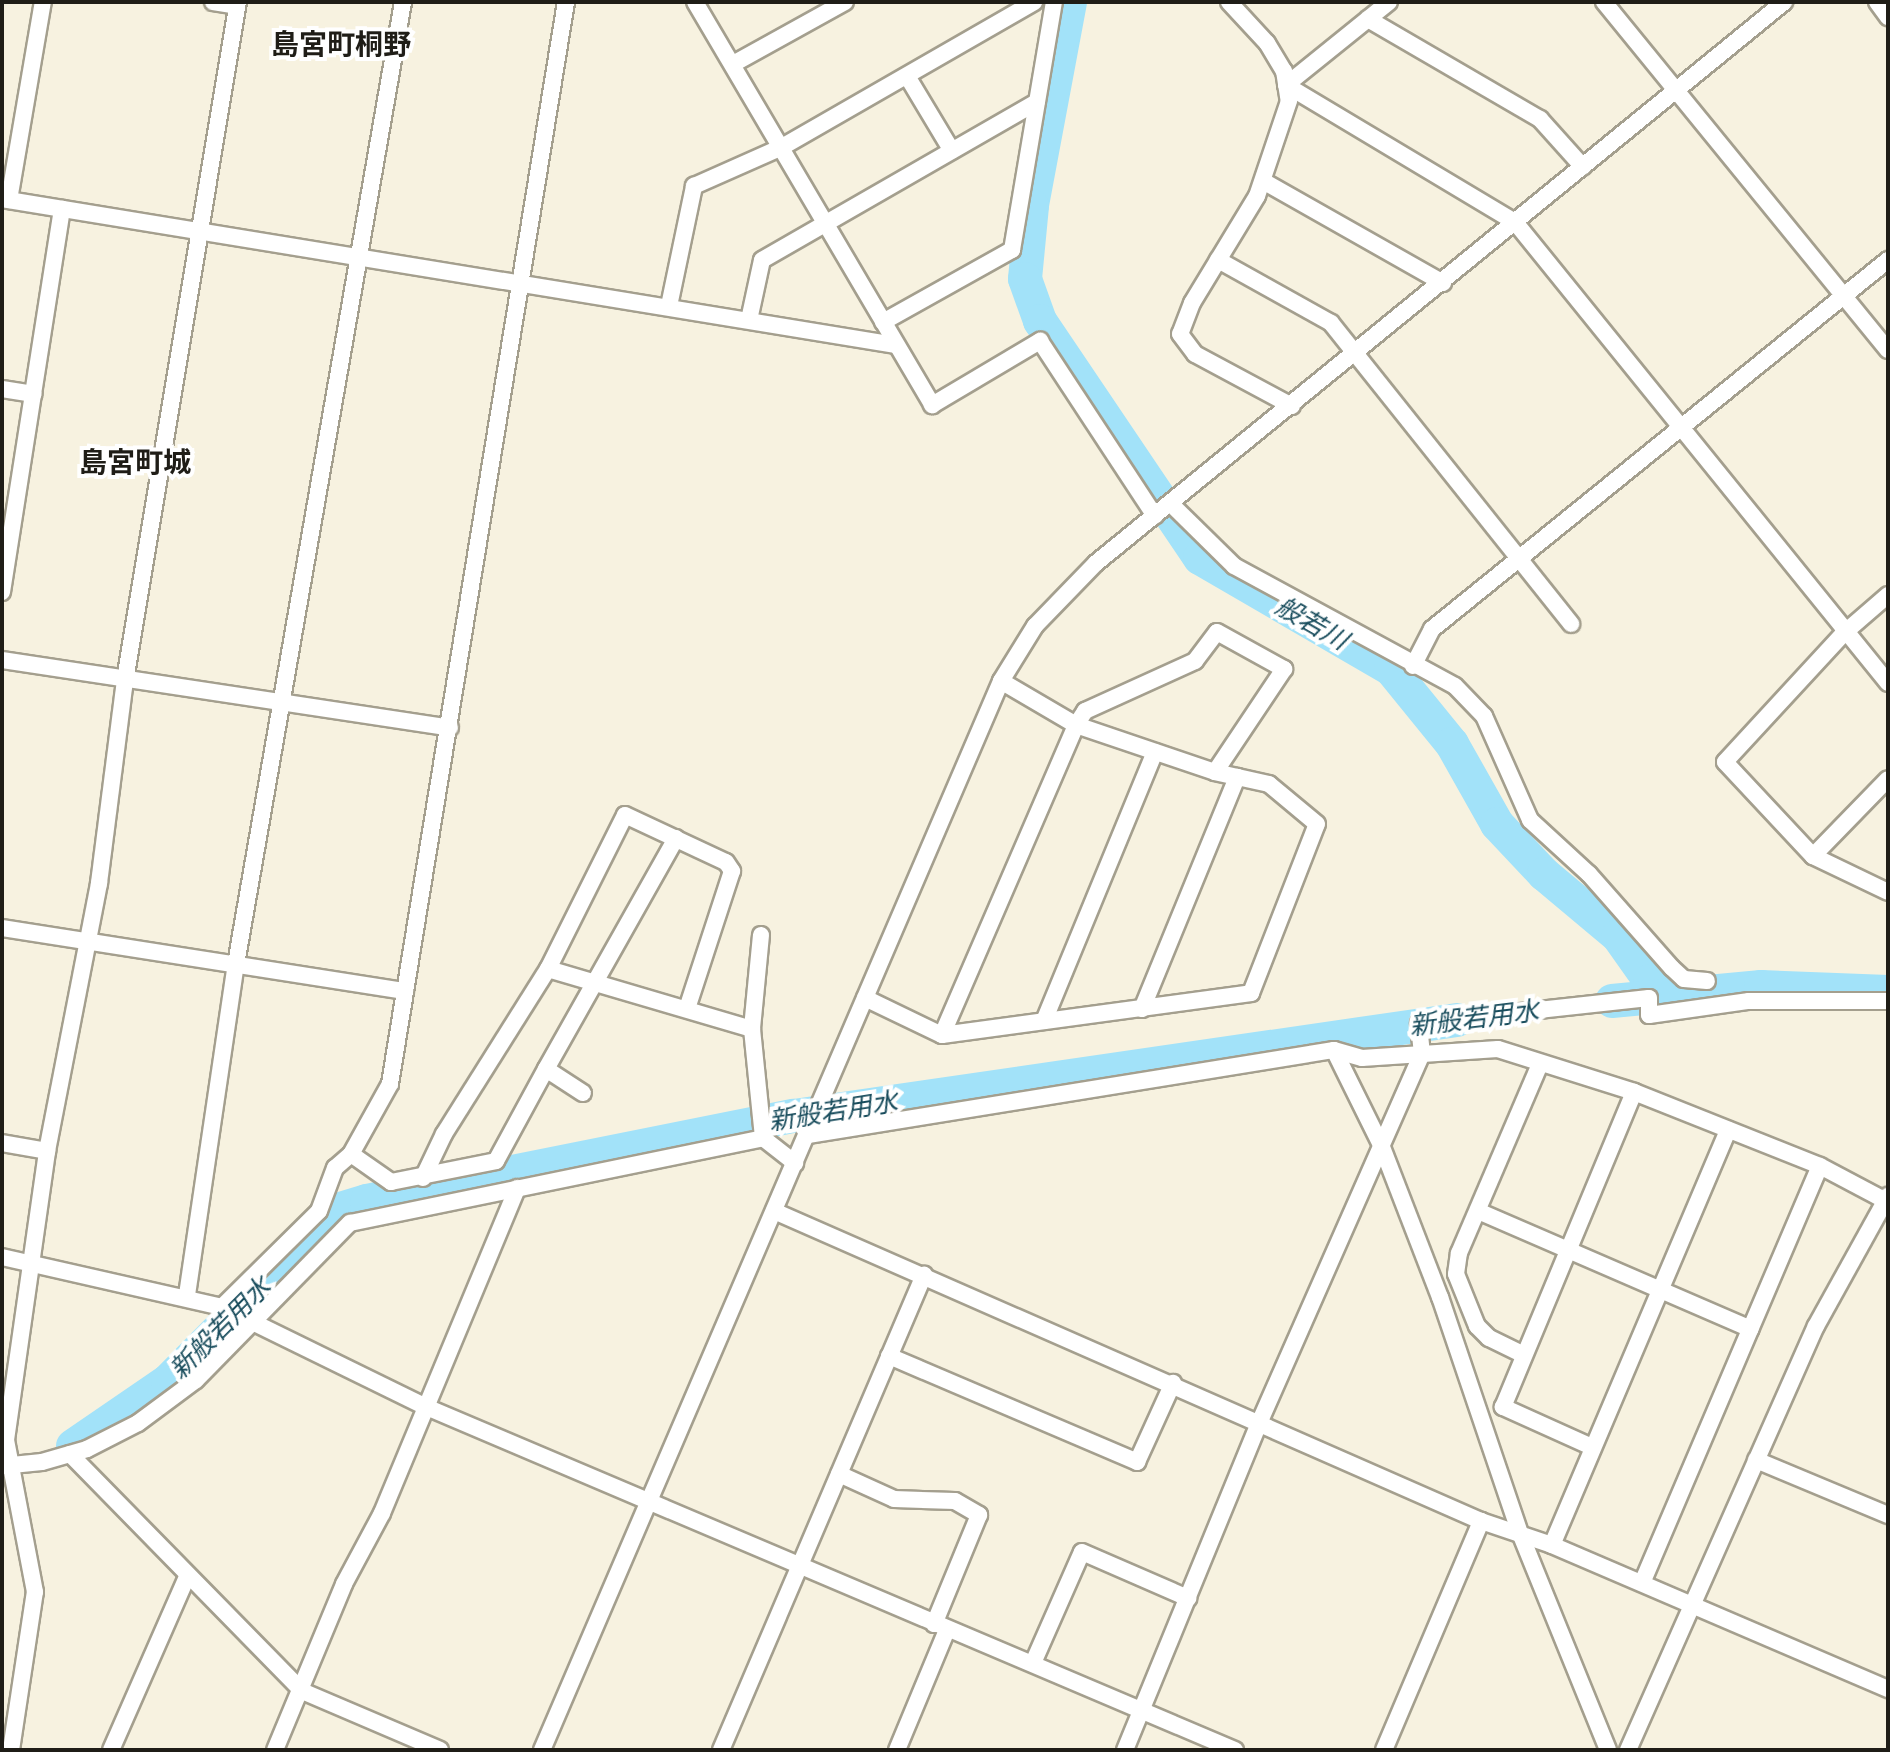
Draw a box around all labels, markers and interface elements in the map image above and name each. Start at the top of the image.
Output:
district label: 島宮町桐野 [271,27,411,61]
district label: 島宮町城 [79,445,191,479]
water label: 般若川 [1270,590,1354,656]
water label: 新般若用水 [1408,995,1540,1041]
water label: 新般若用水 [766,1085,900,1137]
water label: 新般若用水 [163,1271,277,1385]

